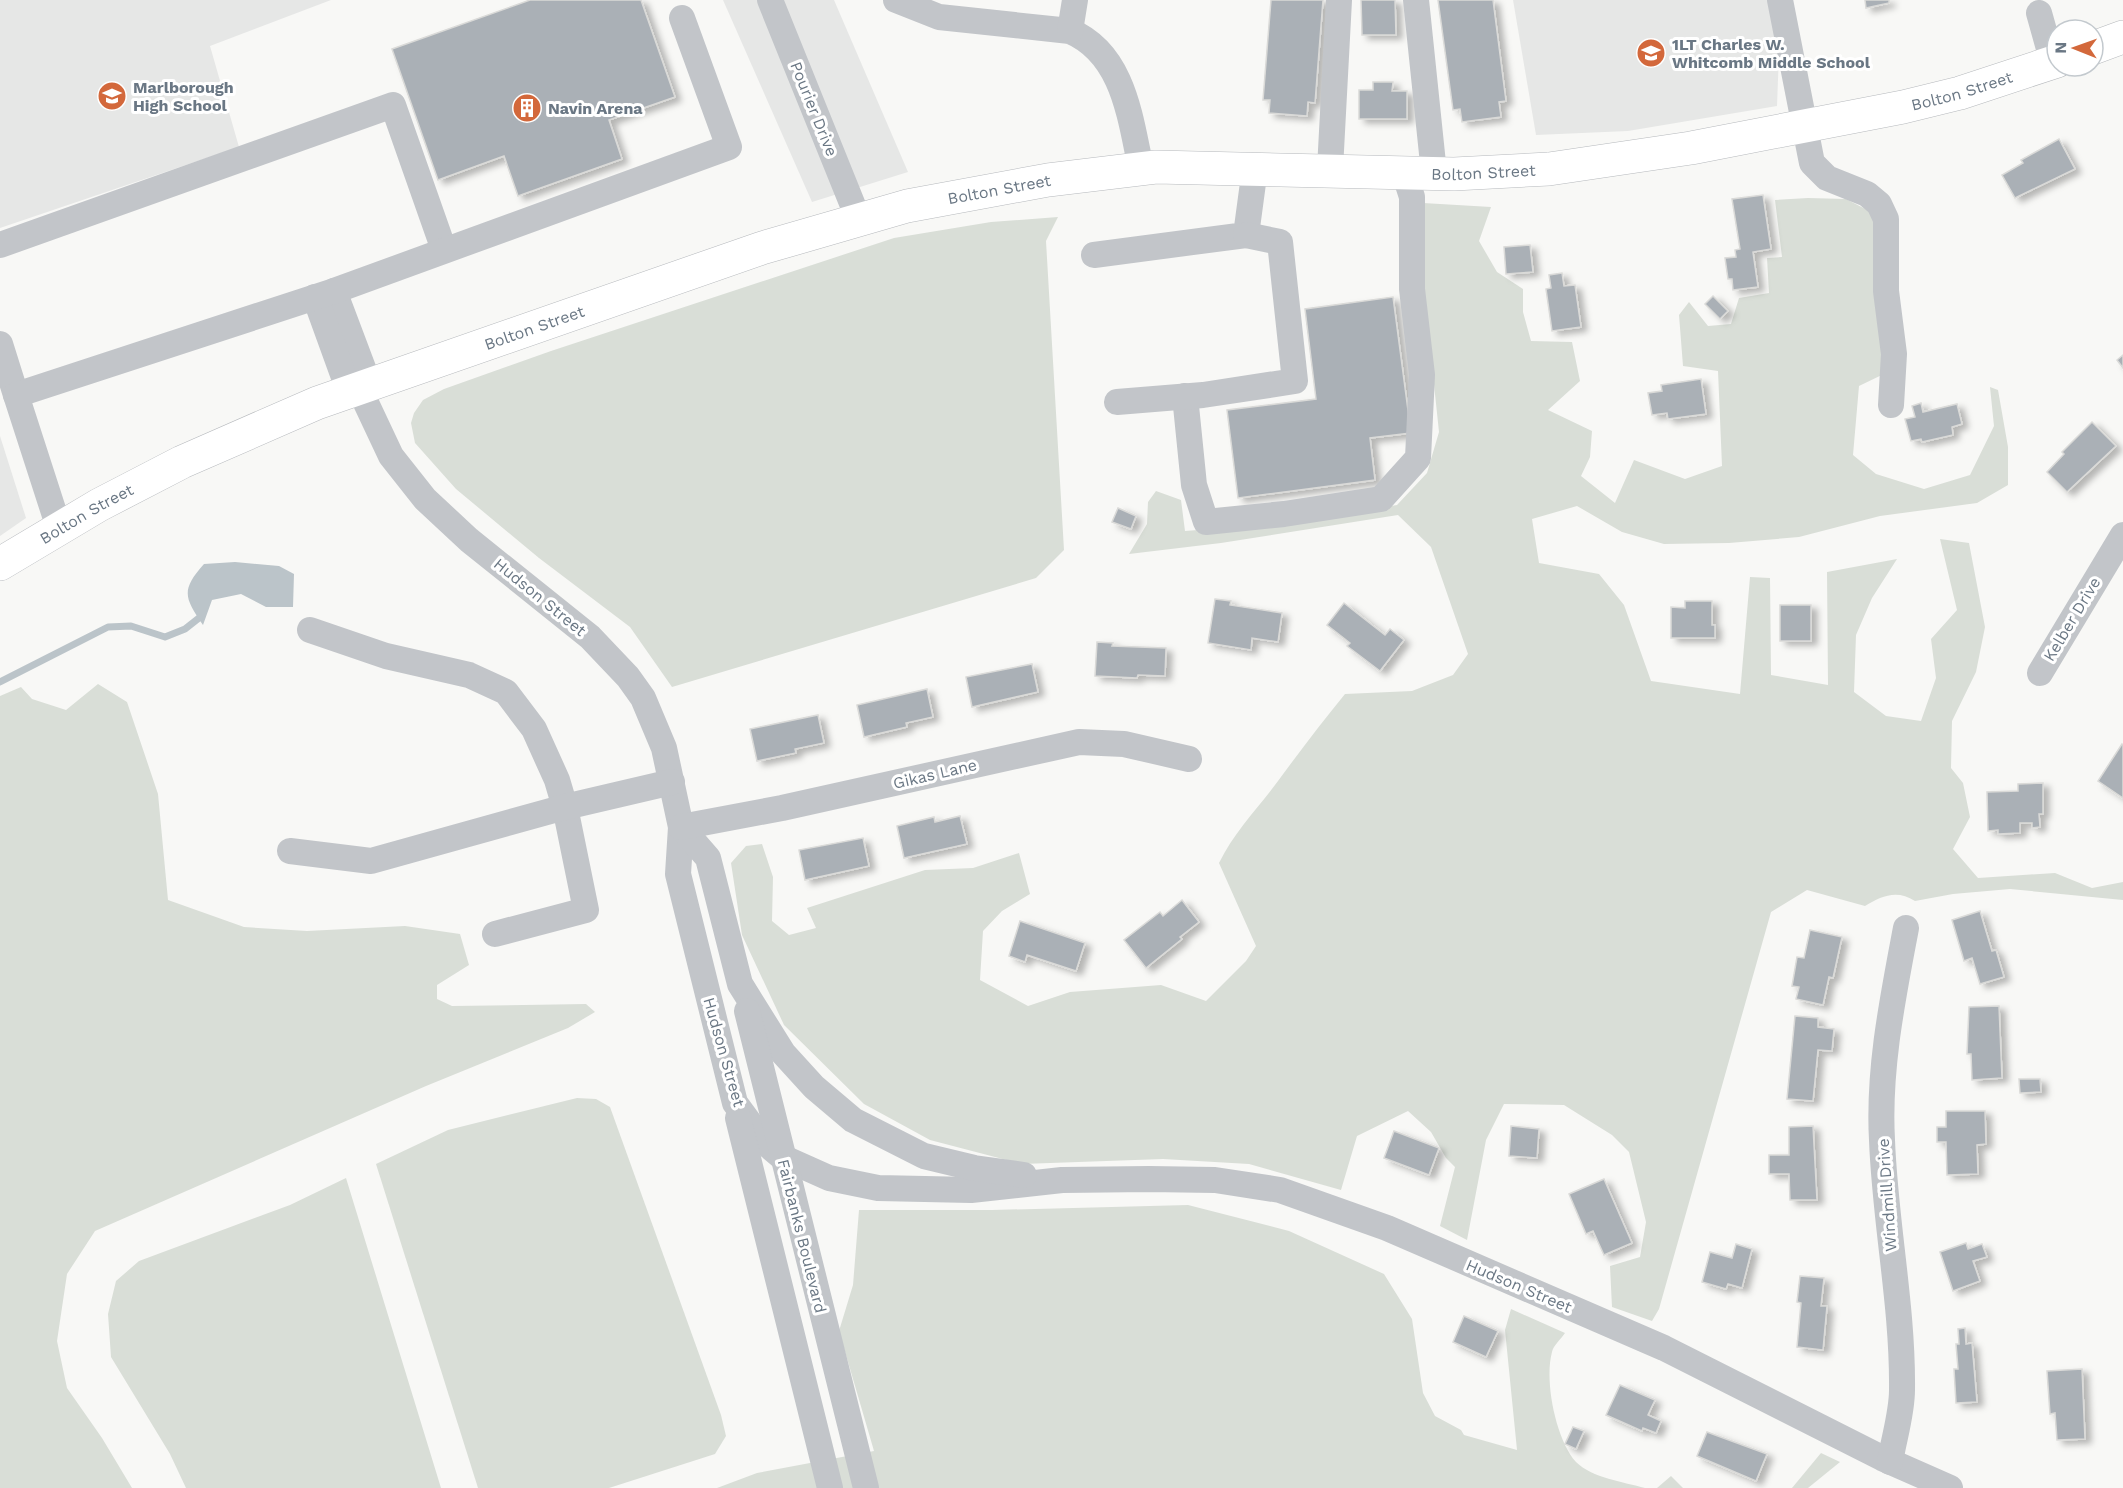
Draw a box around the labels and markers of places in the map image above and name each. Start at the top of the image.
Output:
place label: 1LT Charles W. Whitcomb Middle School [1672,35,1871,72]
school or university icon: 1LT Charles W. Whitcomb Middle School [1635,37,1667,69]
place label: Marlborough High School [133,78,234,115]
school or university icon: Marlborough High School [96,80,128,112]
building icon: Navin Arena [511,92,543,124]
place label: Navin Arena [548,99,643,118]

